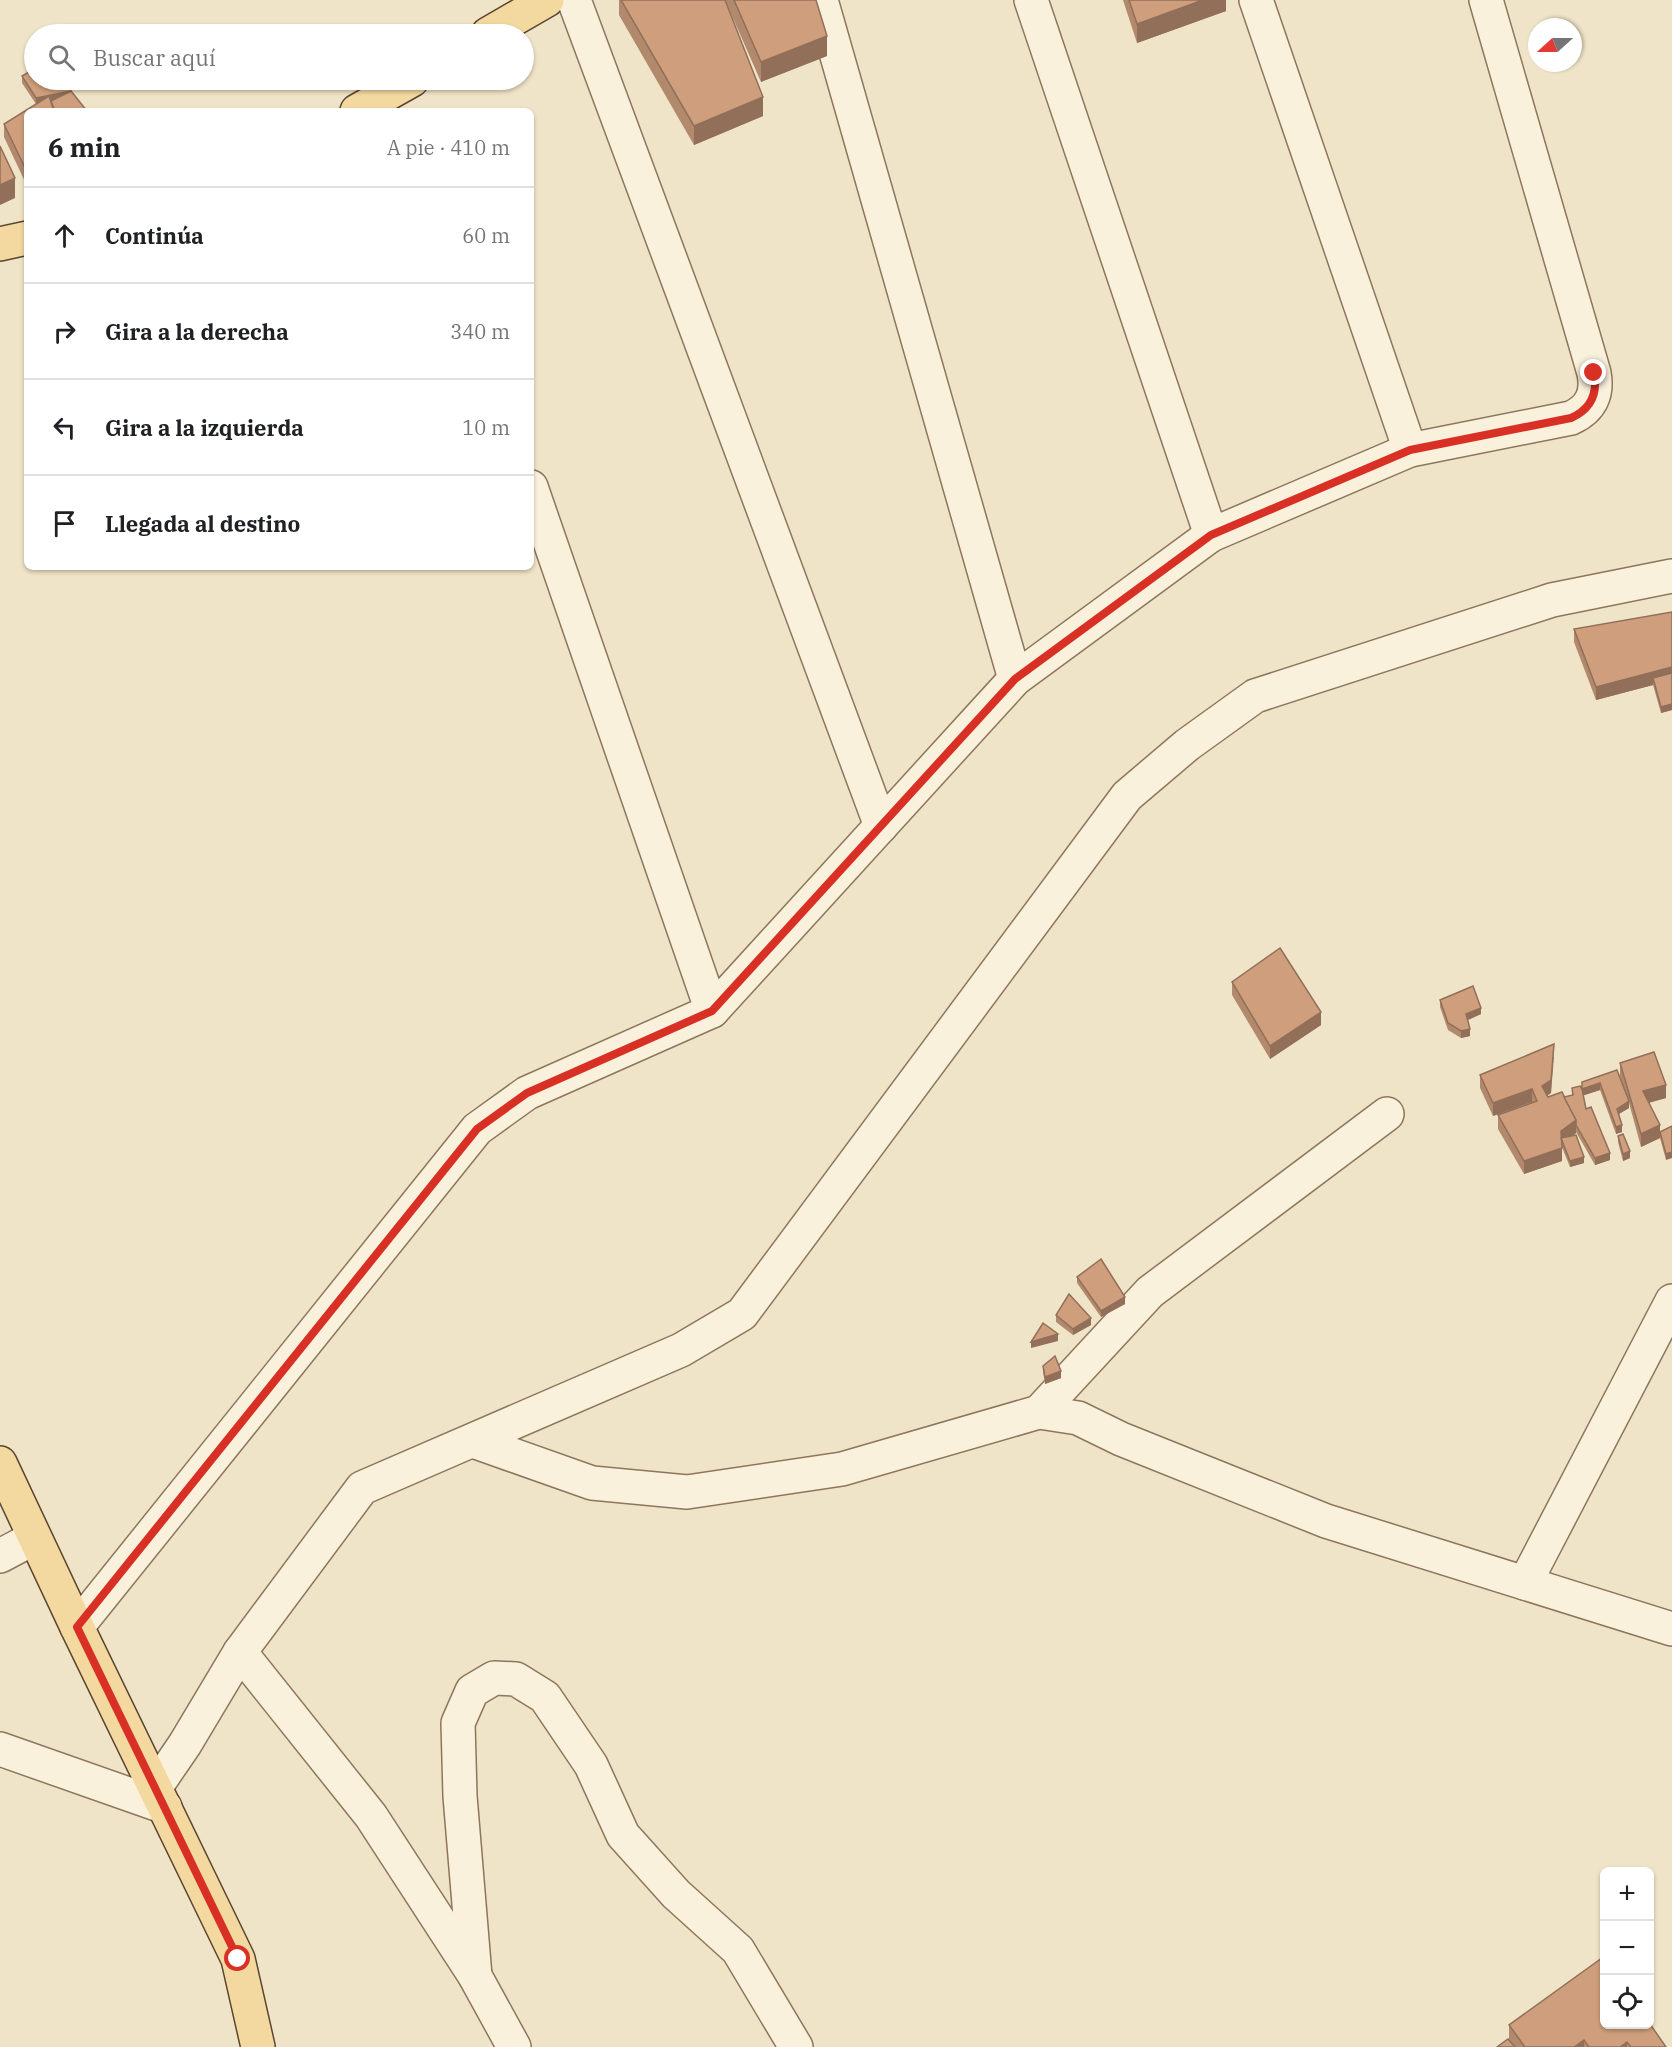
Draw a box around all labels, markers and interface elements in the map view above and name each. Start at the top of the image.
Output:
north arrow [1528,18,1582,72]
search box [24,24,534,90]
icon: search [45,41,78,74]
text: Buscar aquí [93,43,216,72]
text: 6 min [48,130,121,164]
text: A pie · 410 m [387,134,510,161]
icon: ahead [48,219,81,252]
text: Continúa [105,221,204,250]
text: 60 m [462,222,510,249]
icon: right [48,315,81,348]
text: Gira a la derecha [105,317,289,346]
text: 340 m [450,318,510,345]
route end [1580,359,1606,385]
icon: left [48,411,81,444]
text: Gira a la izquierda [105,413,304,442]
text: 10 m [462,414,510,441]
icon: arrive [48,507,81,540]
text: Llegada al destino [105,509,300,538]
map controls [1600,1867,1654,2029]
button: + [1600,1867,1654,1921]
button: − [1600,1921,1654,1975]
route start [224,1945,250,1971]
button: locate [1600,1975,1654,2029]

